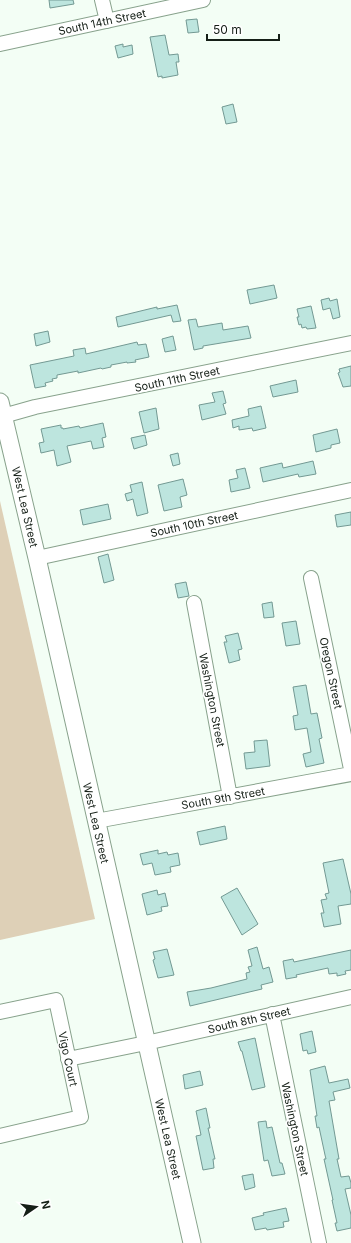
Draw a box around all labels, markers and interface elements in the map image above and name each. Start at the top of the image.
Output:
street label: South 14th Street [57,6,147,38]
scale bar [207,16,279,42]
text: 50 m [213,22,242,37]
street label: South 11th Street [133,363,221,395]
street label: West Lea Street [9,465,41,549]
street label: South 10th Street [149,508,239,540]
street label: Oregon Street [317,636,345,710]
street label: Washington Street [196,652,228,749]
street label: West Lea Street [80,781,112,865]
street label: South 9th Street [180,784,266,812]
street label: South 8th Street [206,1004,292,1036]
street label: Vigo Court [55,1030,81,1088]
street label: Washington Street [278,1081,312,1177]
street label: West Lea Street [152,1097,184,1181]
north arrow [16,1187,56,1227]
text: N [38,1199,54,1210]

